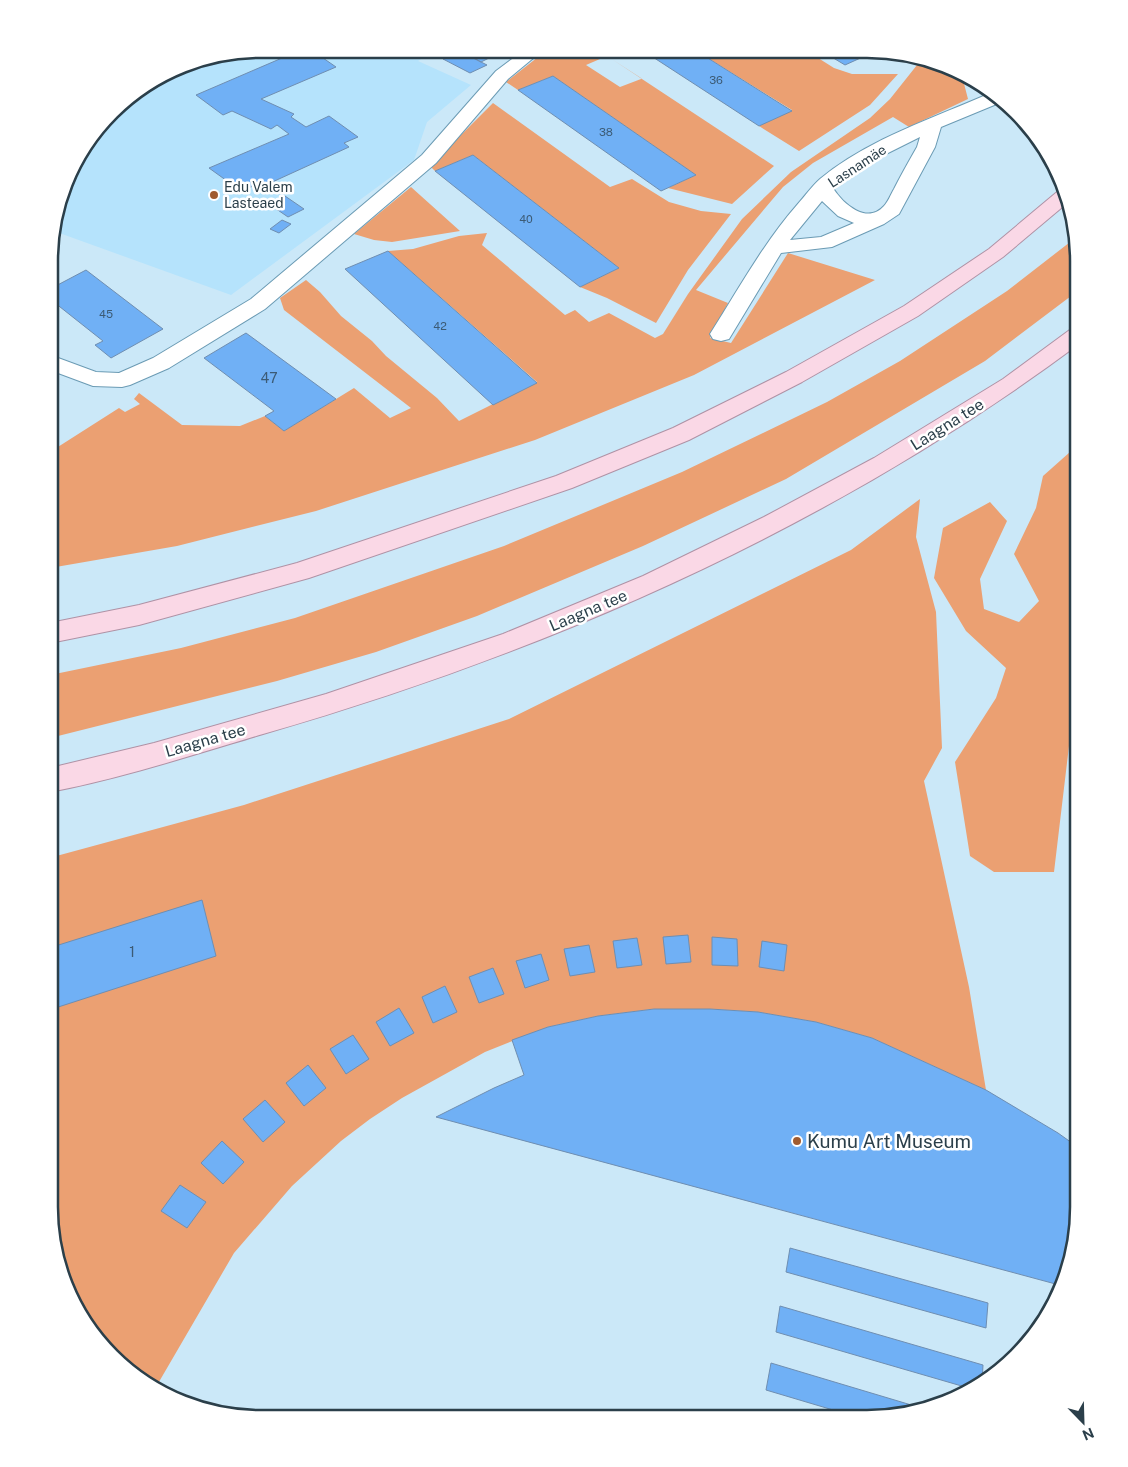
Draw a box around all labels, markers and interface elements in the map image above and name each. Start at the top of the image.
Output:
house number: 36 [709,74,723,86]
house number: 38 [599,126,613,138]
street label: Lasnamäe [825,141,889,191]
place label: Edu Valem Lasteaed [224,179,293,211]
marker: Edu Valem Lasteaed [208,189,220,201]
house number: 40 [519,213,533,225]
house number: 45 [99,308,113,320]
house number: 42 [433,320,447,332]
house number: 47 [260,370,278,386]
street label: Laagna tee [907,394,987,454]
street label: Laagna tee [546,586,630,635]
street label: Laagna tee [163,720,247,761]
house number: 1 [129,944,135,960]
place label: Kumu Art Museum [807,1130,971,1152]
marker: Kumu Art Museum [791,1135,803,1147]
north arrow [1058,1397,1108,1447]
text: N [1080,1424,1096,1443]

